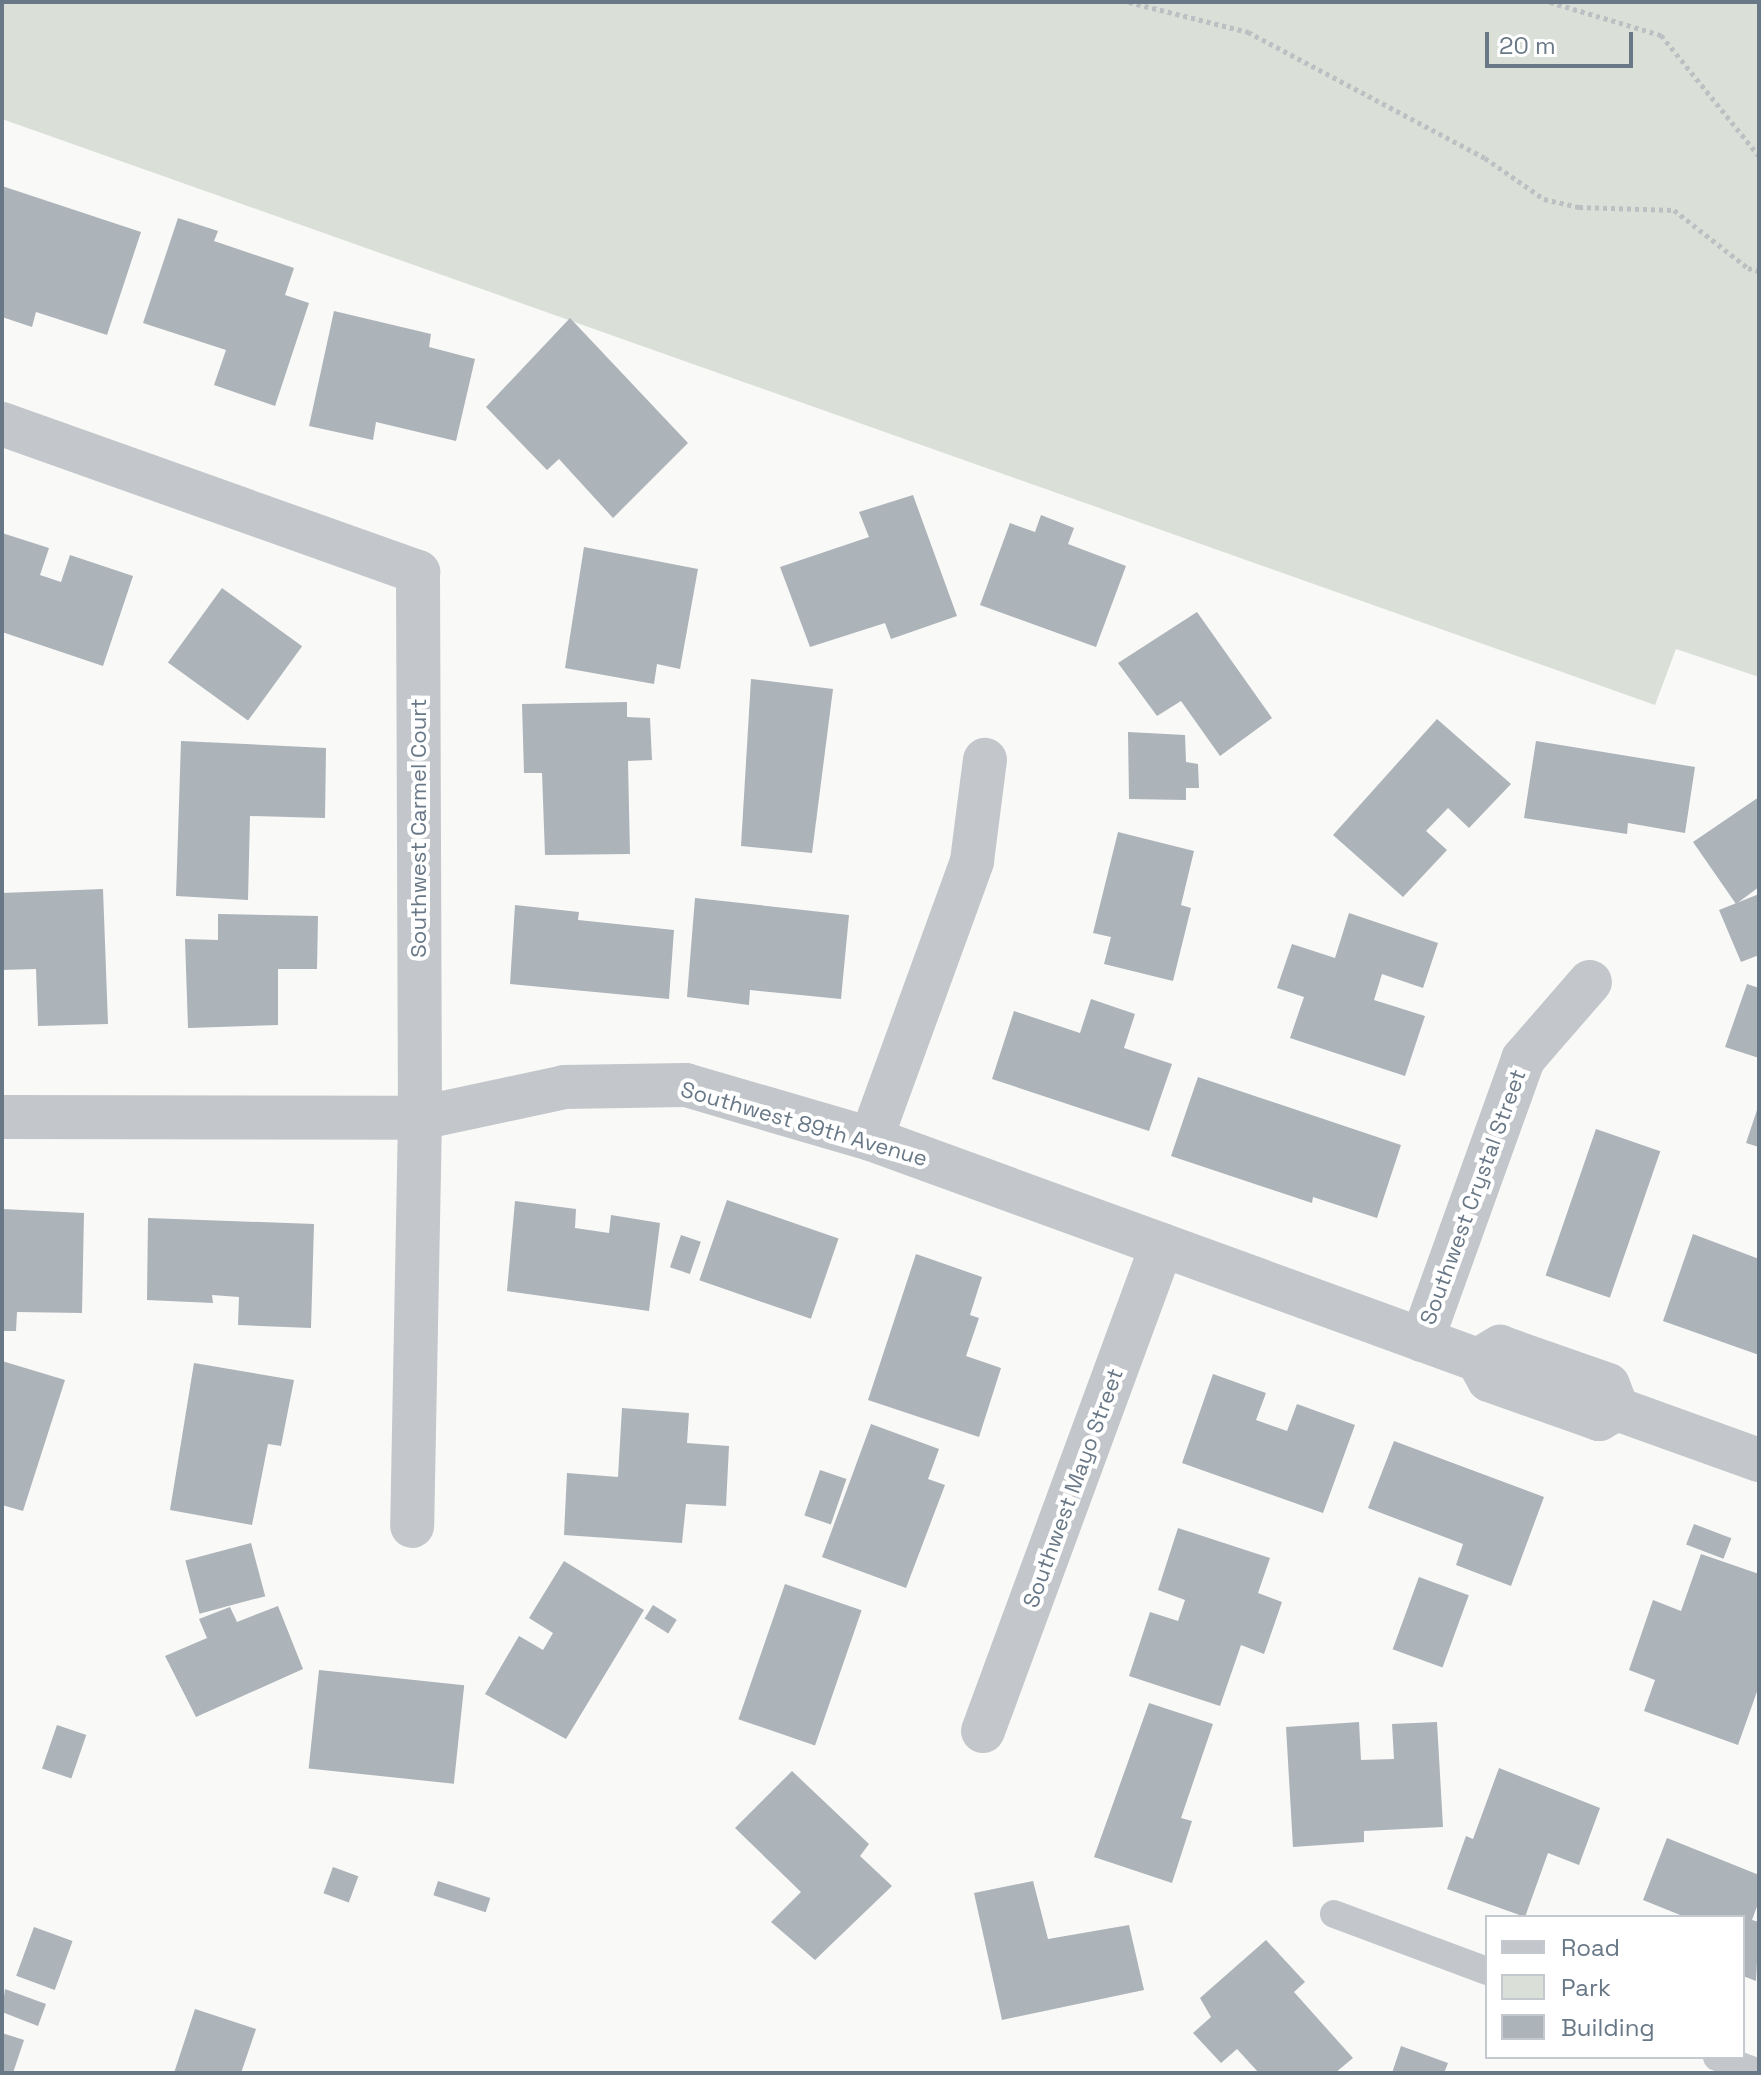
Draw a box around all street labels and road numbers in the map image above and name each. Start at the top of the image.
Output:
street label: Southwest Carmel Court [406,698,432,958]
street label: Southwest Crystal Street [1414,1066,1532,1328]
street label: Southwest 89th Avenue [677,1076,931,1172]
street label: Southwest Mayo Street [1017,1365,1129,1611]

